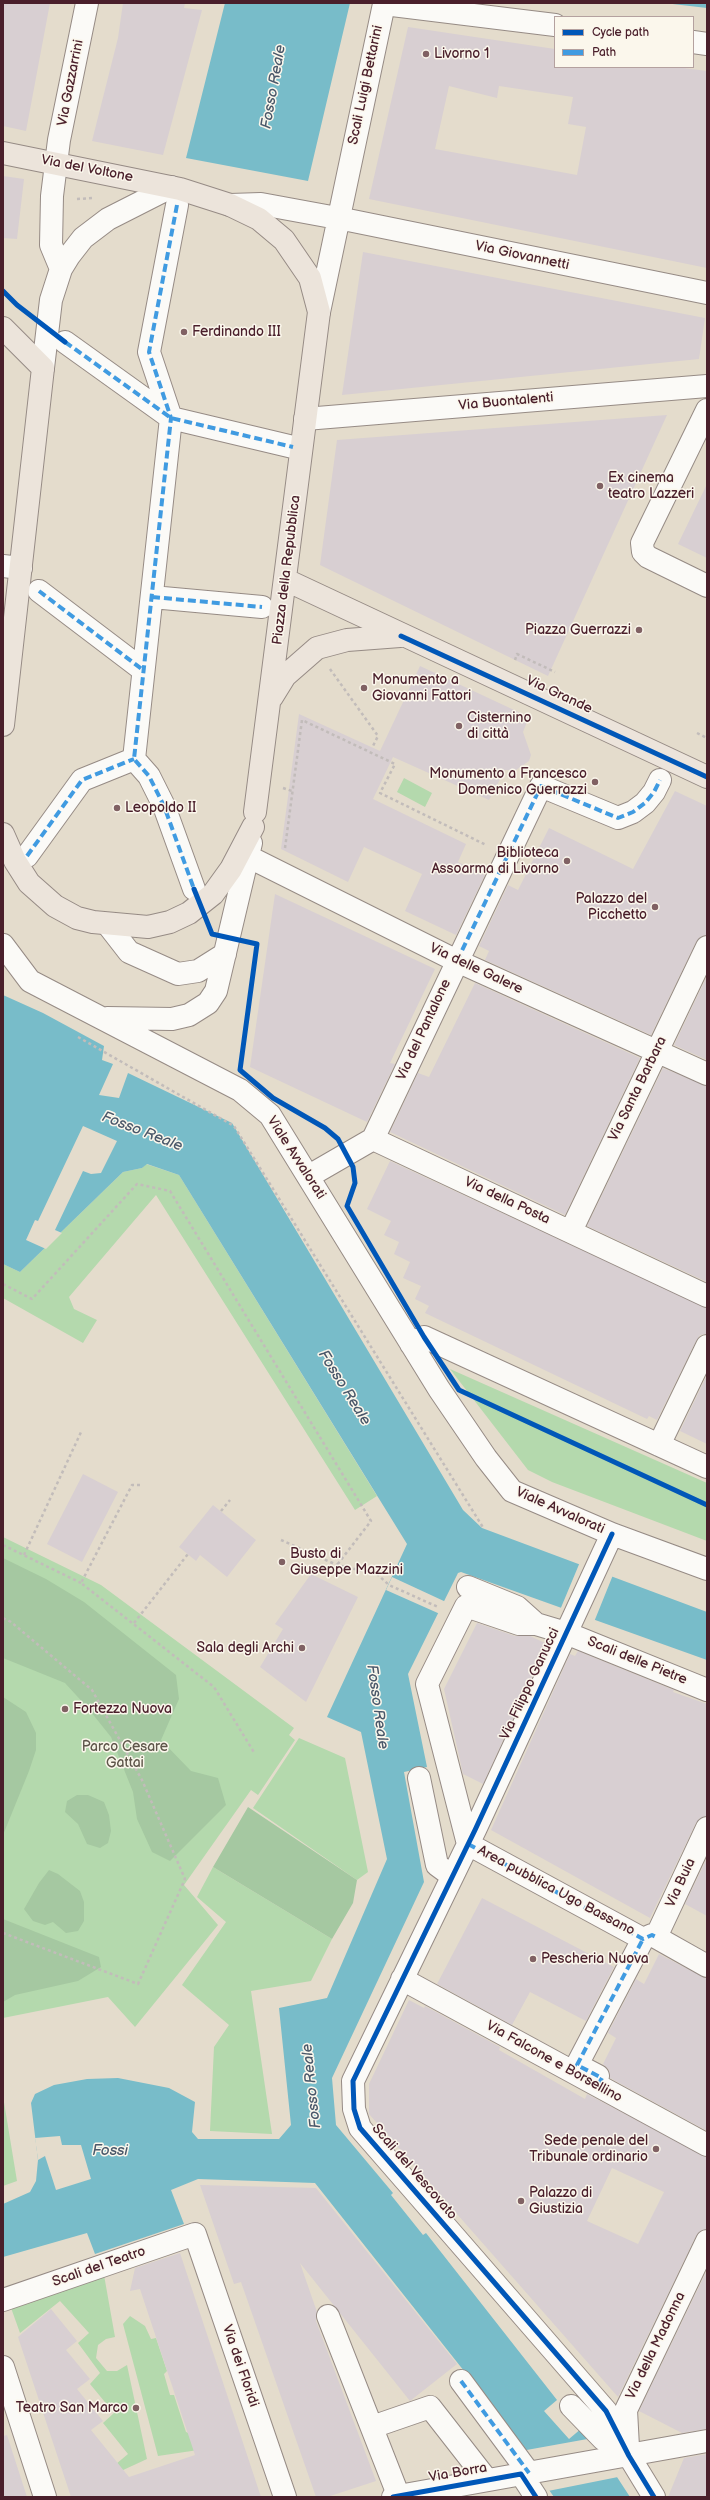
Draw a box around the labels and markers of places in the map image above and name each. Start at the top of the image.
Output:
place label: Livorno 1 [434,46,489,62]
marker: Livorno 1 [421,49,431,59]
place label: Ferdinando III [192,324,281,340]
marker: Ferdinando III [179,327,189,337]
place label: Ex cinema teatro Lazzeri [608,470,694,502]
marker: Ex cinema teatro Lazzeri [595,481,605,491]
place label: Piazza Guerrazzi [525,622,631,638]
marker: Piazza Guerrazzi [634,625,644,635]
place label: Monumento a Giovanni Fattori [372,672,471,704]
marker: Monumento a Giovanni Fattori [359,683,369,693]
place label: Cisternino di città [467,710,531,742]
marker: Cisternino di città [454,721,464,731]
place label: Monumento a Francesco Domenico Guerrazzi [429,766,587,798]
marker: Monumento a Francesco Domenico Guerrazzi [590,777,600,787]
place label: Leopoldo II [125,800,196,816]
marker: Leopoldo II [112,803,122,813]
place label: Biblioteca Assoarma di Livorno [432,845,559,878]
marker: Biblioteca Assoarma di Livorno [562,856,572,866]
place label: Palazzo del Picchetto [575,891,647,924]
marker: Palazzo del Picchetto [650,902,660,912]
place label: Busto di Giuseppe Mazzini [290,1546,403,1578]
marker: Busto di Giuseppe Mazzini [277,1557,287,1567]
place label: Sala degli Archi [197,1640,294,1656]
marker: Sala degli Archi [297,1643,307,1653]
place label: Fortezza Nuova [73,1701,172,1717]
marker: Fortezza Nuova [60,1704,70,1714]
place label: Pescheria Nuova [541,1951,649,1967]
marker: Pescheria Nuova [528,1954,538,1964]
place label: Sede penale del Tribunale ordinario [529,2133,648,2166]
marker: Sede penale del Tribunale ordinario [651,2144,661,2154]
place label: Palazzo di Giustizia [529,2185,592,2218]
marker: Palazzo di Giustizia [516,2196,526,2206]
place label: Teatro San Marco [16,2400,128,2416]
marker: Teatro San Marco [131,2403,141,2413]

